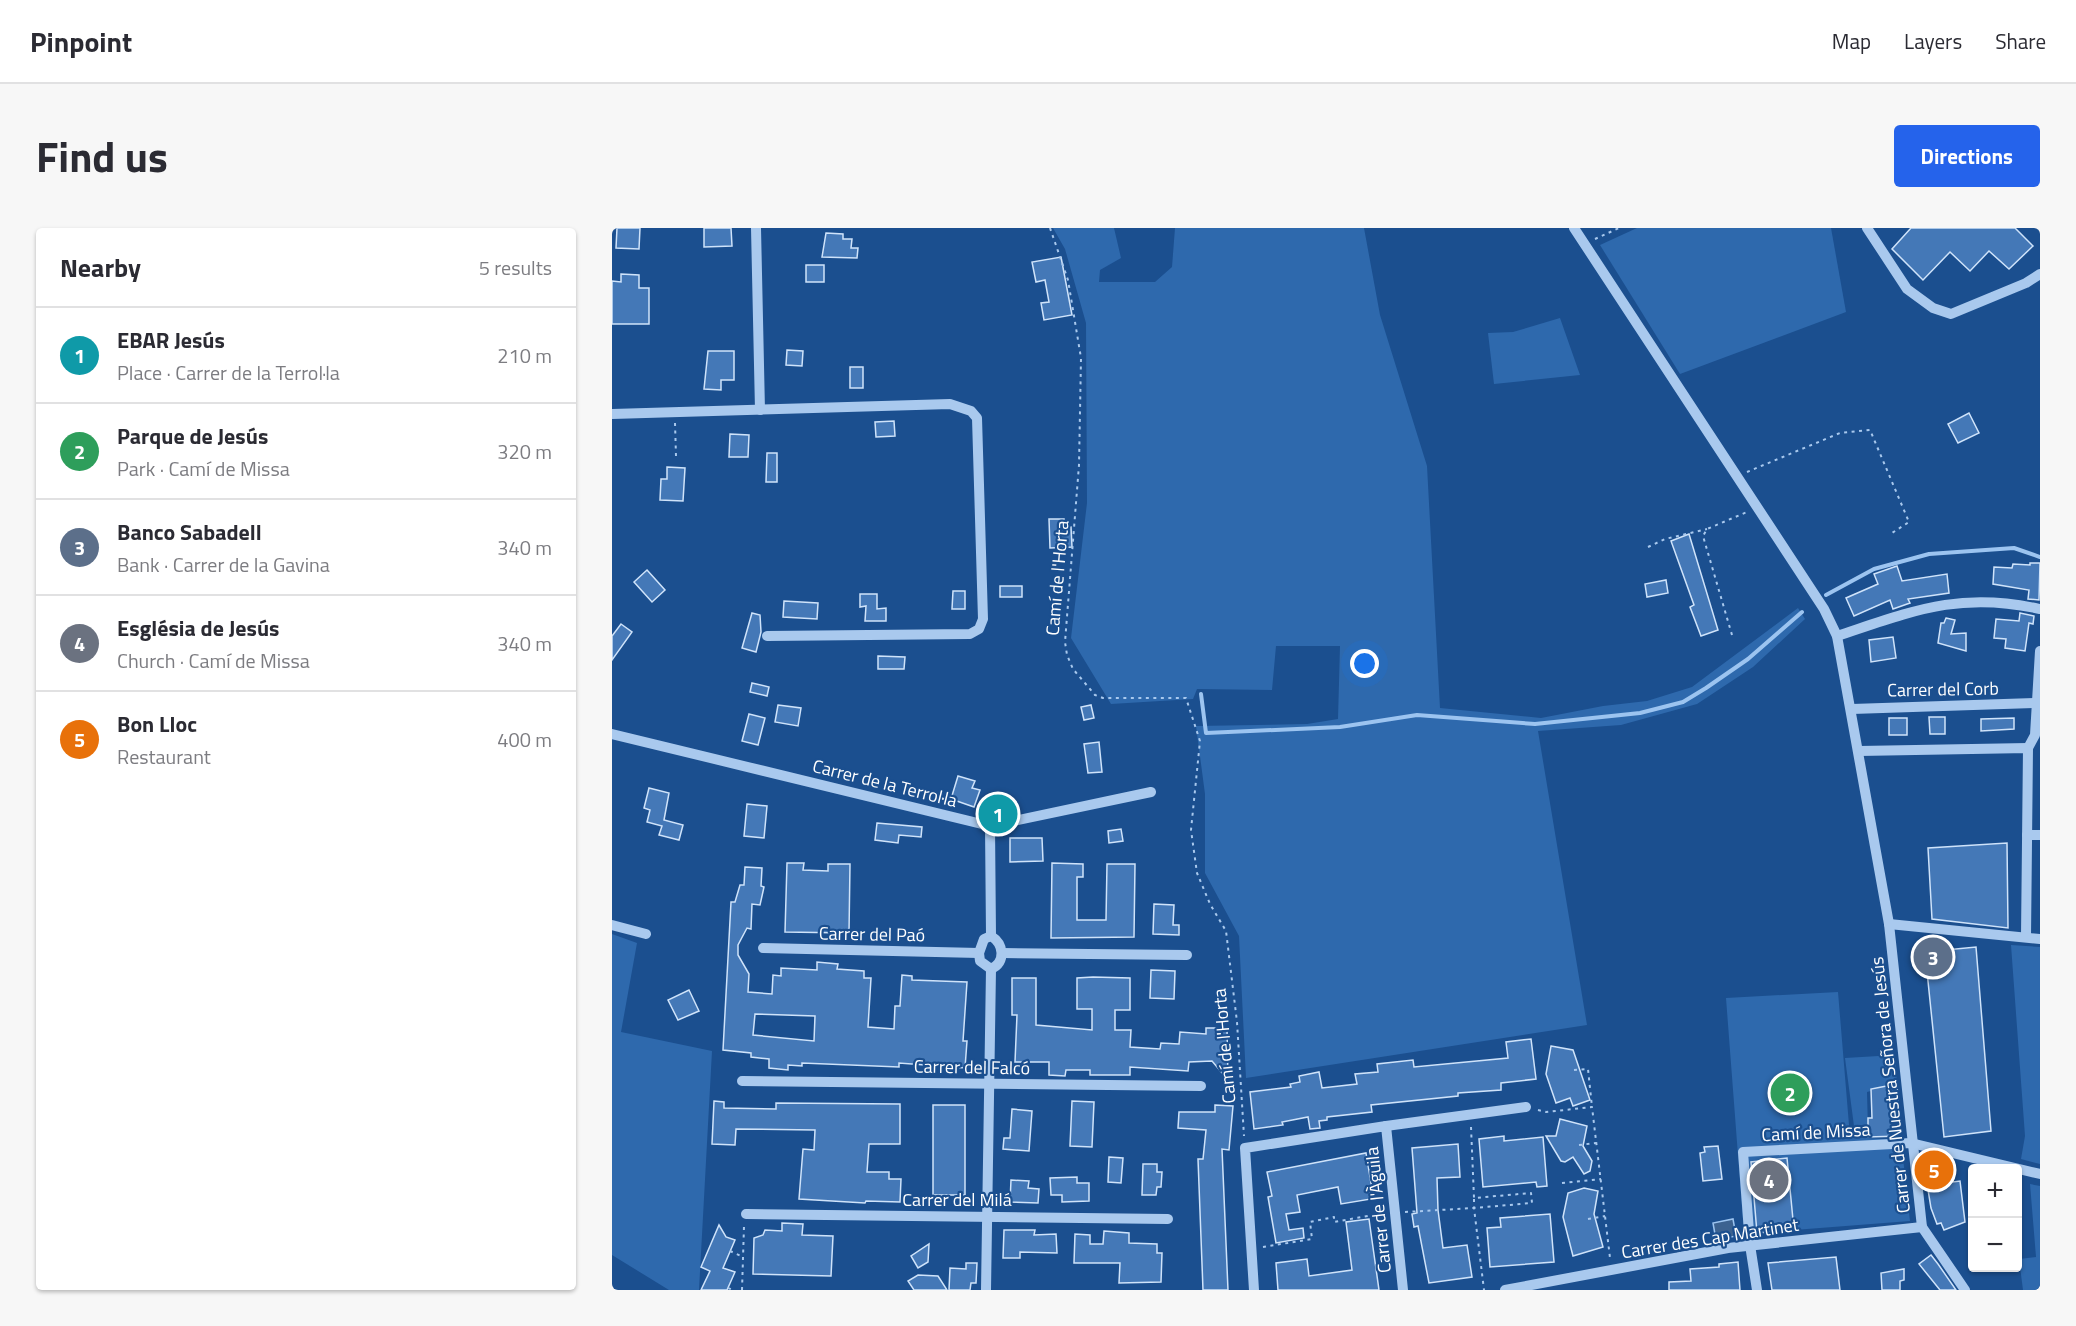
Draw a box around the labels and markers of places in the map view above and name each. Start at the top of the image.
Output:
pin: 1 [978,792,1018,836]
pin: 3 [1914,934,1952,980]
pin: 2 [1770,1070,1810,1116]
pin: 5 [1914,1148,1954,1192]
pin: 4 [1750,1158,1788,1202]

